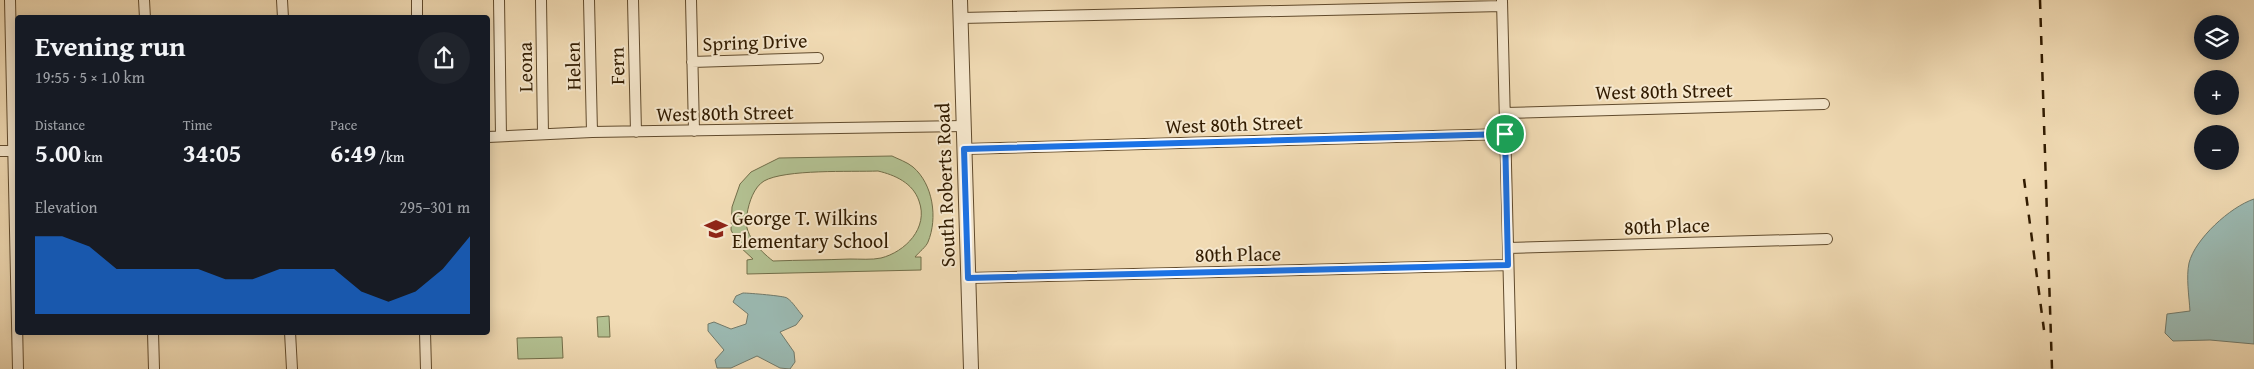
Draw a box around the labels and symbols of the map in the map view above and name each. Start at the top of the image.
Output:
street label: Spring Drive [702,25,808,58]
street label: Leona [510,41,539,92]
street label: Helen [558,41,587,91]
street label: Fern [602,47,631,85]
street label: West 80th Street [1595,75,1733,106]
street label: West 80th Street [656,97,794,128]
street label: South Roberts Road [927,102,962,268]
street label: West 80th Street [1165,107,1303,140]
pin [1484,113,1526,155]
place label: George T. Wilkins Elementary School [732,203,889,255]
street label: 80th Place [1623,210,1710,241]
school or university icon: George T. Wilkins Elementary School [703,216,729,242]
street label: 80th Place [1195,238,1281,269]

